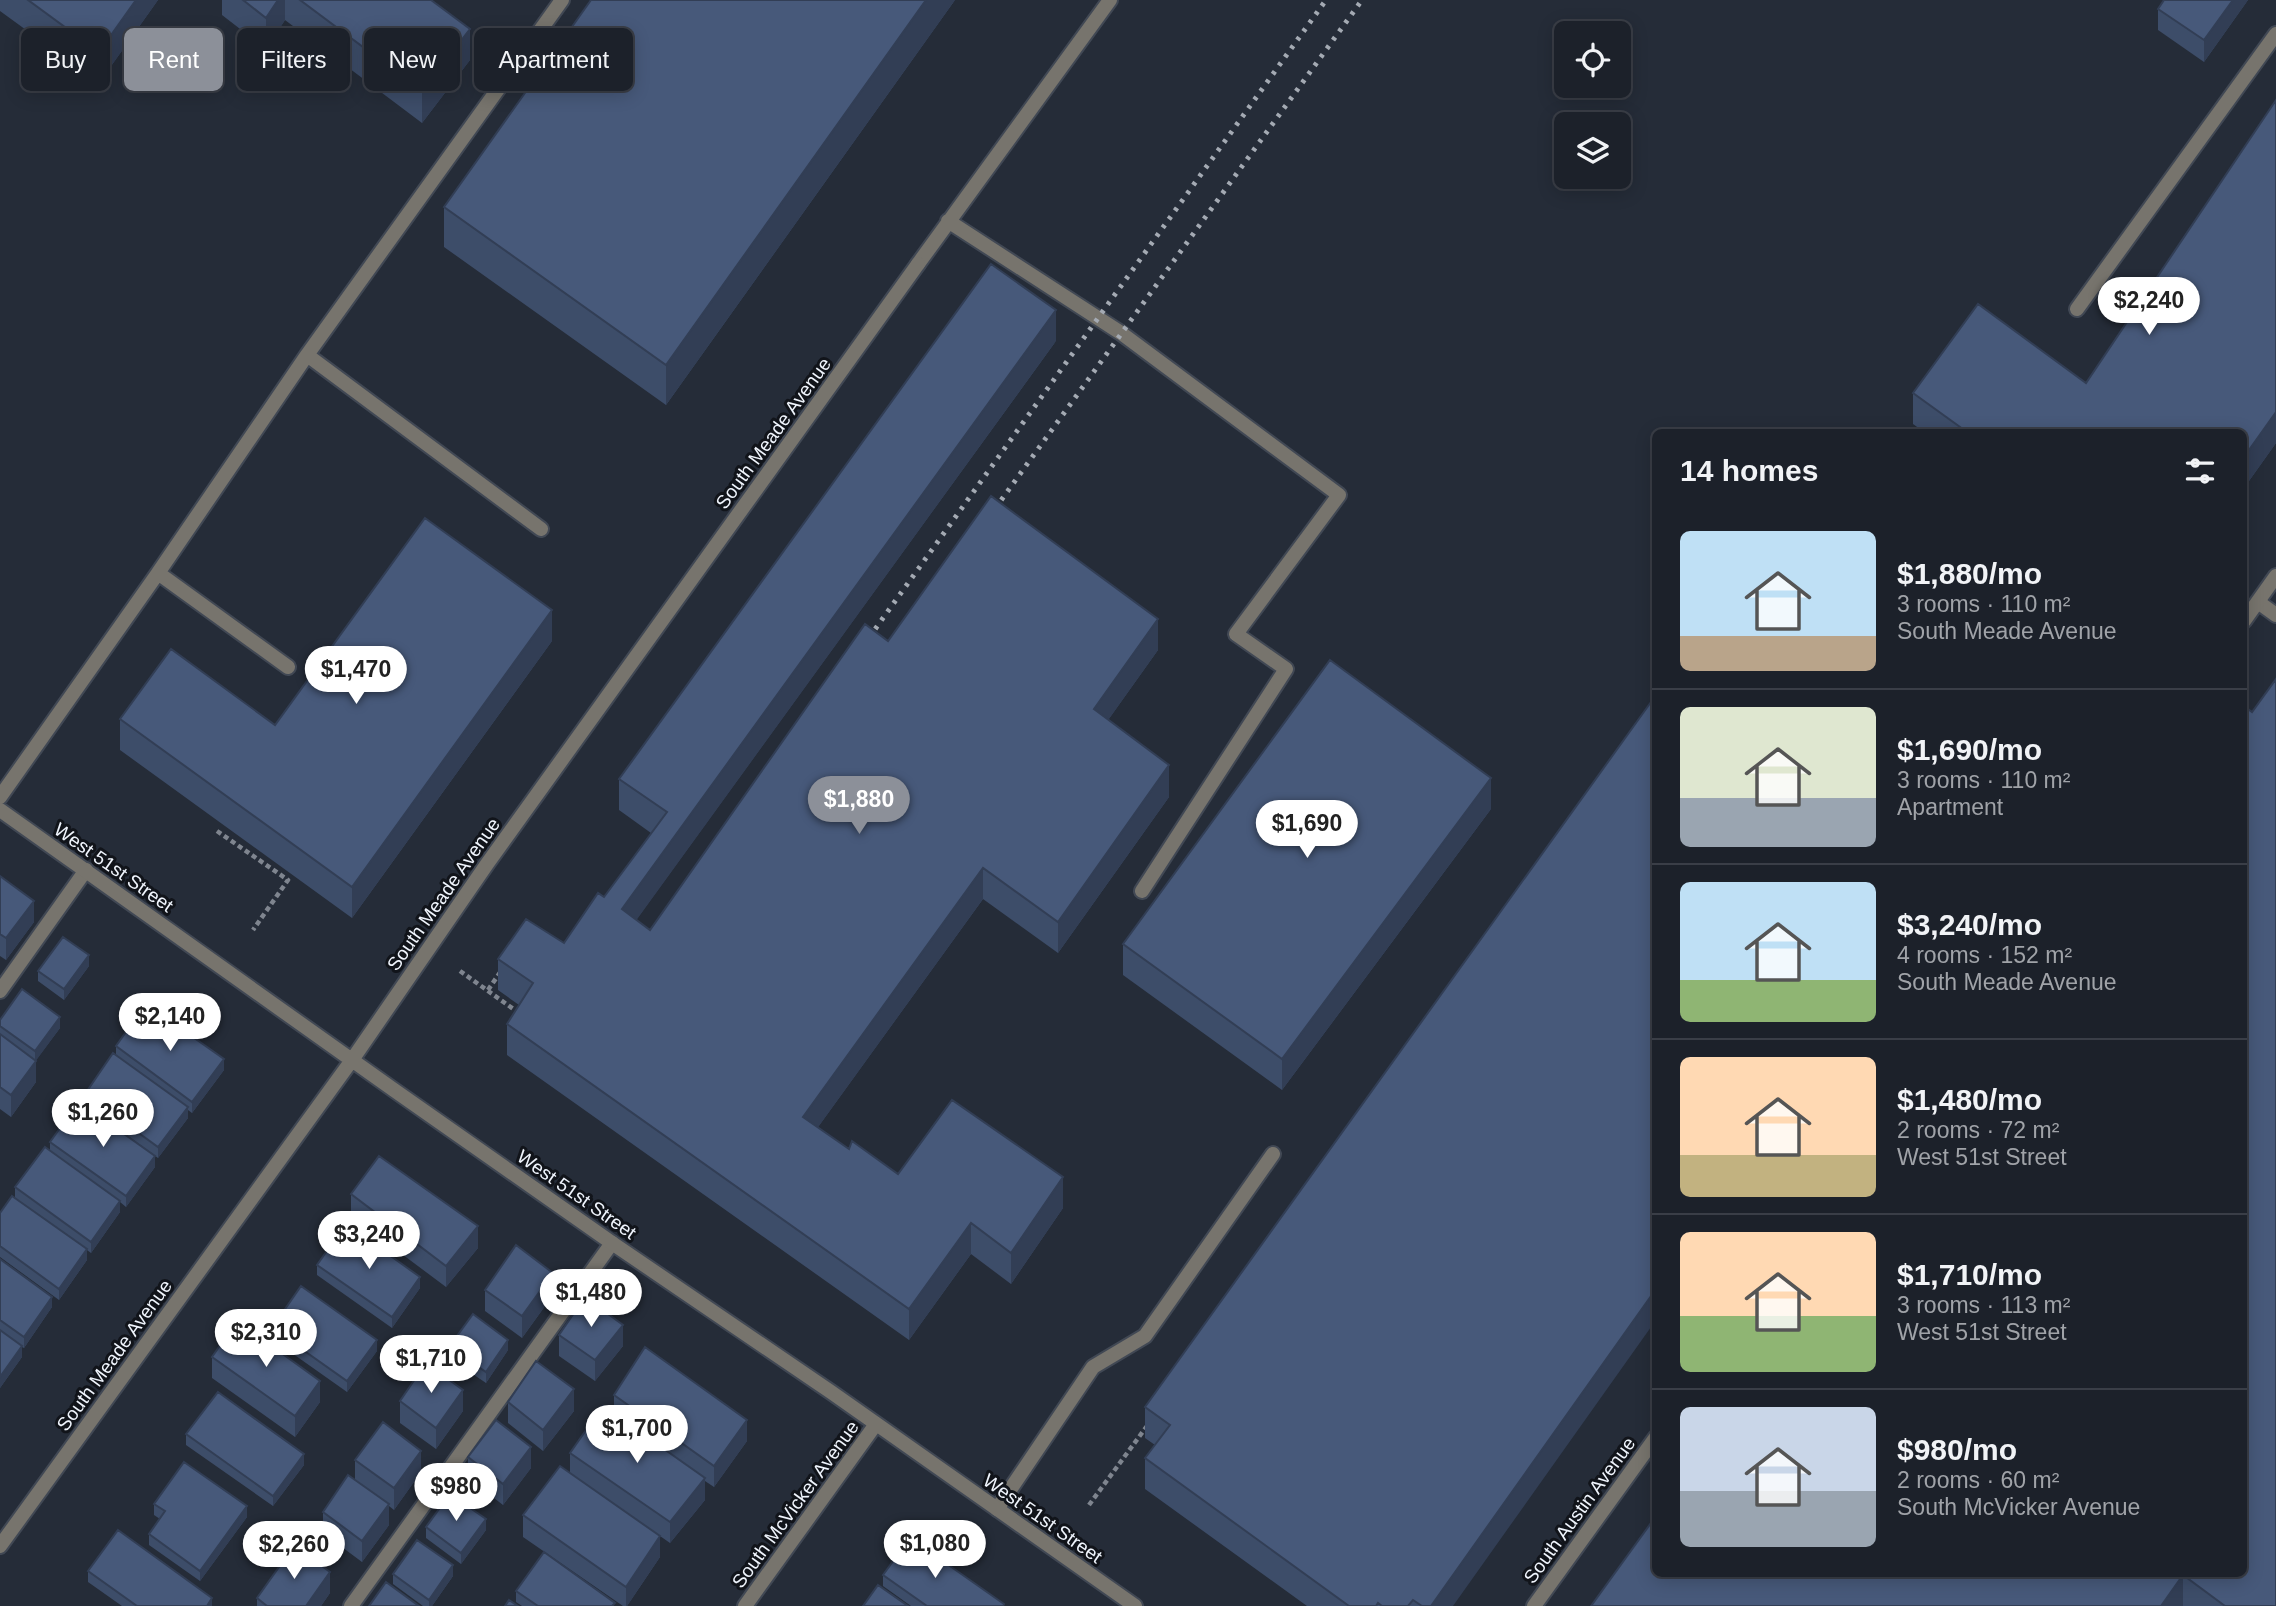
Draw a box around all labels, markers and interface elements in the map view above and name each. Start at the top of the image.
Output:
map controls [1554,21,1631,189]
button: locate [1554,21,1631,98]
chip: Buy [21,28,110,91]
chip: Rent [124,28,223,91]
chip: Filters [237,28,350,91]
chip: New [364,28,460,91]
chip: Apartment [474,28,633,91]
button: layers [1554,112,1631,189]
pin: $2,240 [2092,278,2206,337]
text: $2,240 [2114,287,2184,313]
street label: South Meade Avenue [712,354,835,513]
icon: filters [2181,452,2219,490]
text: 14 homes [1680,454,1818,487]
text: $1,880/mo [1897,557,2042,590]
icon: home [1736,559,1820,643]
text: 3 rooms · 110 m² [1897,591,2070,617]
text: South Meade Avenue [1897,618,2117,644]
pin: $1,470 [299,646,413,706]
text: $1,470 [321,656,391,682]
text: $1,690/mo [1897,733,2042,766]
icon: home [1736,735,1820,819]
text: 3 rooms · 110 m² [1897,767,2070,793]
pin: $1,880 [802,776,916,836]
text: $1,880 [824,786,894,812]
text: Apartment [1897,794,2003,820]
pin: $1,690 [1250,800,1364,860]
text: $1,690 [1272,810,1342,836]
street label: South Meade Avenue [383,814,504,975]
street label: West 51st Street [50,819,178,917]
text: $3,240/mo [1897,908,2042,941]
icon: home [1736,910,1820,994]
text: 4 rooms · 152 m² [1897,942,2072,968]
text: South Meade Avenue [1897,969,2117,995]
pin: $2,140 [113,993,227,1053]
text: $2,140 [135,1003,205,1029]
text: $1,480/mo [1897,1083,2042,1116]
icon: home [1736,1085,1820,1169]
pin: $1,260 [46,1090,160,1149]
text: $1,260 [68,1099,138,1125]
text: 2 rooms · 72 m² [1897,1117,2059,1143]
text: West 51st Street [1897,1144,2067,1170]
street label: West 51st Street [513,1146,641,1244]
pin: $3,240 [312,1212,426,1271]
text: $3,240 [334,1221,404,1247]
text: $1,710/mo [1897,1258,2042,1291]
icon: home [1736,1260,1820,1344]
pin: $1,480 [534,1270,648,1329]
street label: South Meade Avenue [53,1276,176,1435]
text: $1,480 [556,1279,626,1305]
text: 3 rooms · 113 m² [1897,1292,2070,1318]
pin: $2,310 [209,1310,323,1369]
text: $2,310 [231,1319,301,1345]
text: West 51st Street [1897,1319,2067,1345]
pin: $1,710 [374,1336,488,1395]
text: $1,710 [396,1345,466,1371]
pin: $1,700 [580,1406,694,1465]
text: $1,700 [602,1415,672,1441]
street label: South McVicker Avenue [728,1417,863,1592]
street label: South Austin Avenue [1519,1433,1639,1587]
text: $980/mo [1897,1433,2017,1466]
icon: home [1736,1435,1820,1519]
pin: $980 [415,1464,497,1523]
text: 2 rooms · 60 m² [1897,1467,2059,1493]
street label: West 51st Street [979,1470,1107,1568]
text: $980 [430,1473,482,1499]
text: South McVicker Avenue [1897,1494,2140,1520]
pin: $1,080 [878,1520,992,1580]
pin: $2,260 [237,1522,351,1581]
text: $1,080 [900,1530,970,1556]
text: $2,260 [259,1531,329,1557]

